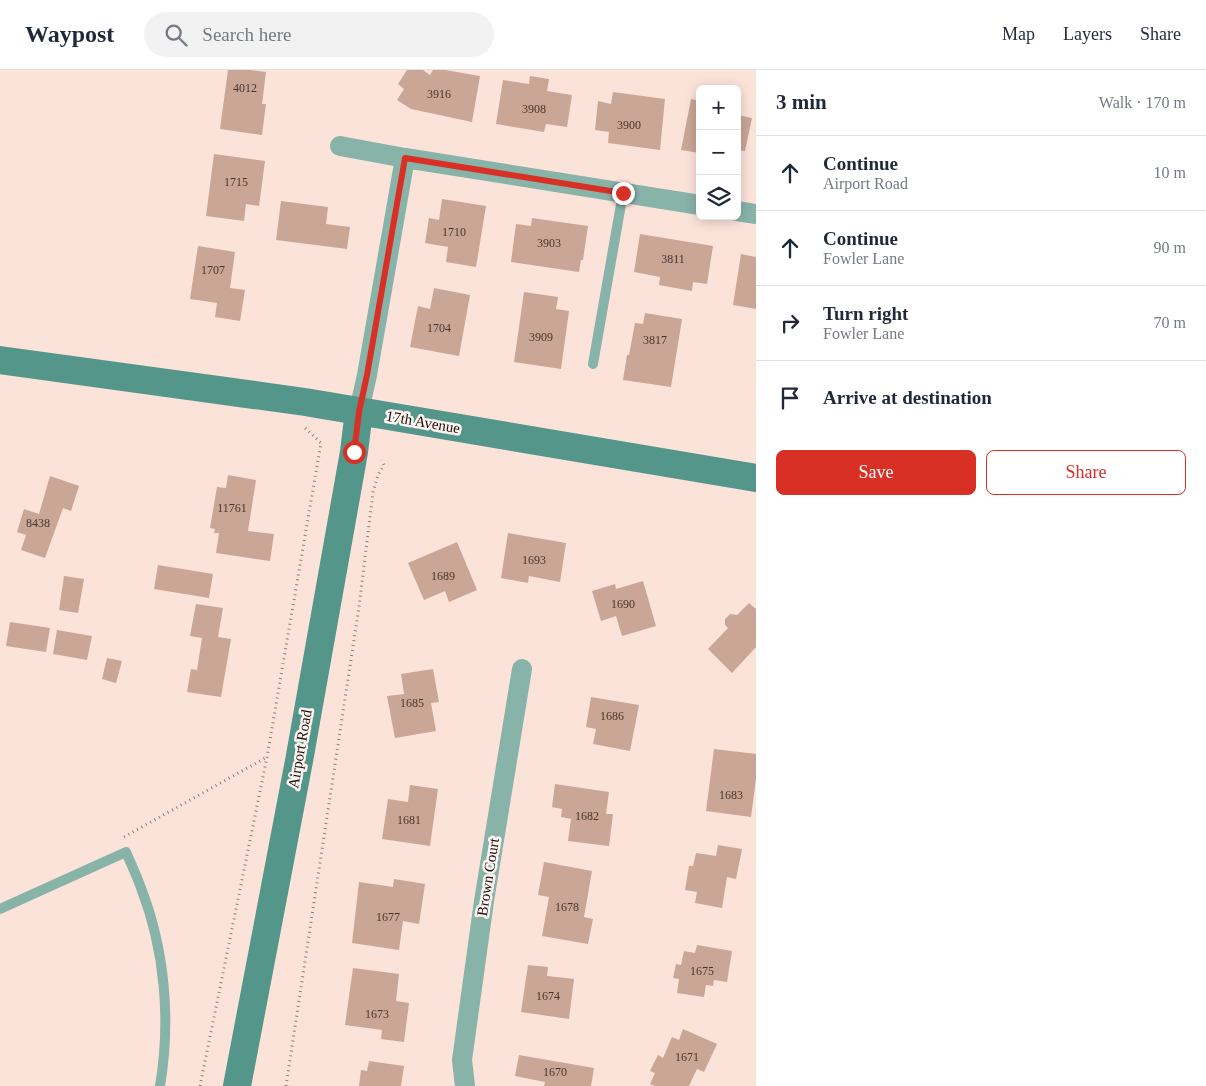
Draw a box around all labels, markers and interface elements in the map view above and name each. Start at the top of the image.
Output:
search box [144,12,494,57]
text: Waypost [25,21,114,47]
icon: search [162,21,190,49]
text: Search here [202,24,292,45]
text: Map [1002,24,1035,44]
text: Layers [1063,24,1112,44]
text: Share [1140,24,1181,44]
house number: 4012 [233,81,257,95]
map controls [696,85,741,220]
button: + [696,85,741,130]
house number: 3916 [427,87,451,101]
text: 3 min [776,90,827,114]
text: Walk · 170 m [1099,94,1186,111]
house number: 3908 [522,102,546,116]
house number: 3900 [617,118,641,132]
button: − [696,130,741,175]
text: Continue [823,153,898,174]
icon: ahead [776,159,804,187]
text: 10 m [1154,164,1186,181]
house number: 1715 [224,175,248,189]
button: layers [696,175,741,220]
text: Airport Road [823,175,908,192]
route end [612,182,635,205]
house number: 1710 [442,225,466,239]
text: Continue [823,228,898,249]
icon: ahead [776,234,804,262]
house number: 3903 [537,236,561,250]
text: 90 m [1154,239,1186,256]
text: Fowler Lane [823,250,904,267]
house number: 3811 [661,252,685,266]
house number: 1707 [201,263,225,277]
text: Turn right [823,303,908,324]
icon: right [776,309,804,337]
text: 70 m [1154,314,1186,331]
house number: 1704 [427,321,451,335]
text: Fowler Lane [823,325,904,342]
house number: 3909 [529,330,553,344]
house number: 3817 [643,333,667,347]
icon: arrive [776,384,804,412]
text: Arrive at destination [823,387,992,408]
street label: 17th Avenue [385,408,462,436]
route start [343,441,366,464]
button: Save [776,450,976,495]
button: Share [986,450,1186,495]
house number: 11761 [217,501,247,515]
house number: 8438 [26,516,50,530]
house number: 1693 [522,553,546,567]
house number: 1689 [431,569,455,583]
house number: 1690 [611,597,635,611]
house number: 1685 [400,696,424,710]
street label: Airport Road [285,708,315,790]
house number: 1686 [600,709,624,723]
house number: 1683 [719,788,743,802]
house number: 1682 [575,809,599,823]
house number: 1681 [397,813,421,827]
street label: Brown Court [474,836,502,917]
house number: 1678 [555,900,579,914]
house number: 1677 [376,910,400,924]
house number: 1675 [690,964,714,978]
house number: 1674 [536,989,560,1003]
house number: 1673 [365,1007,389,1021]
house number: 1671 [675,1050,699,1064]
house number: 1670 [543,1065,567,1079]

